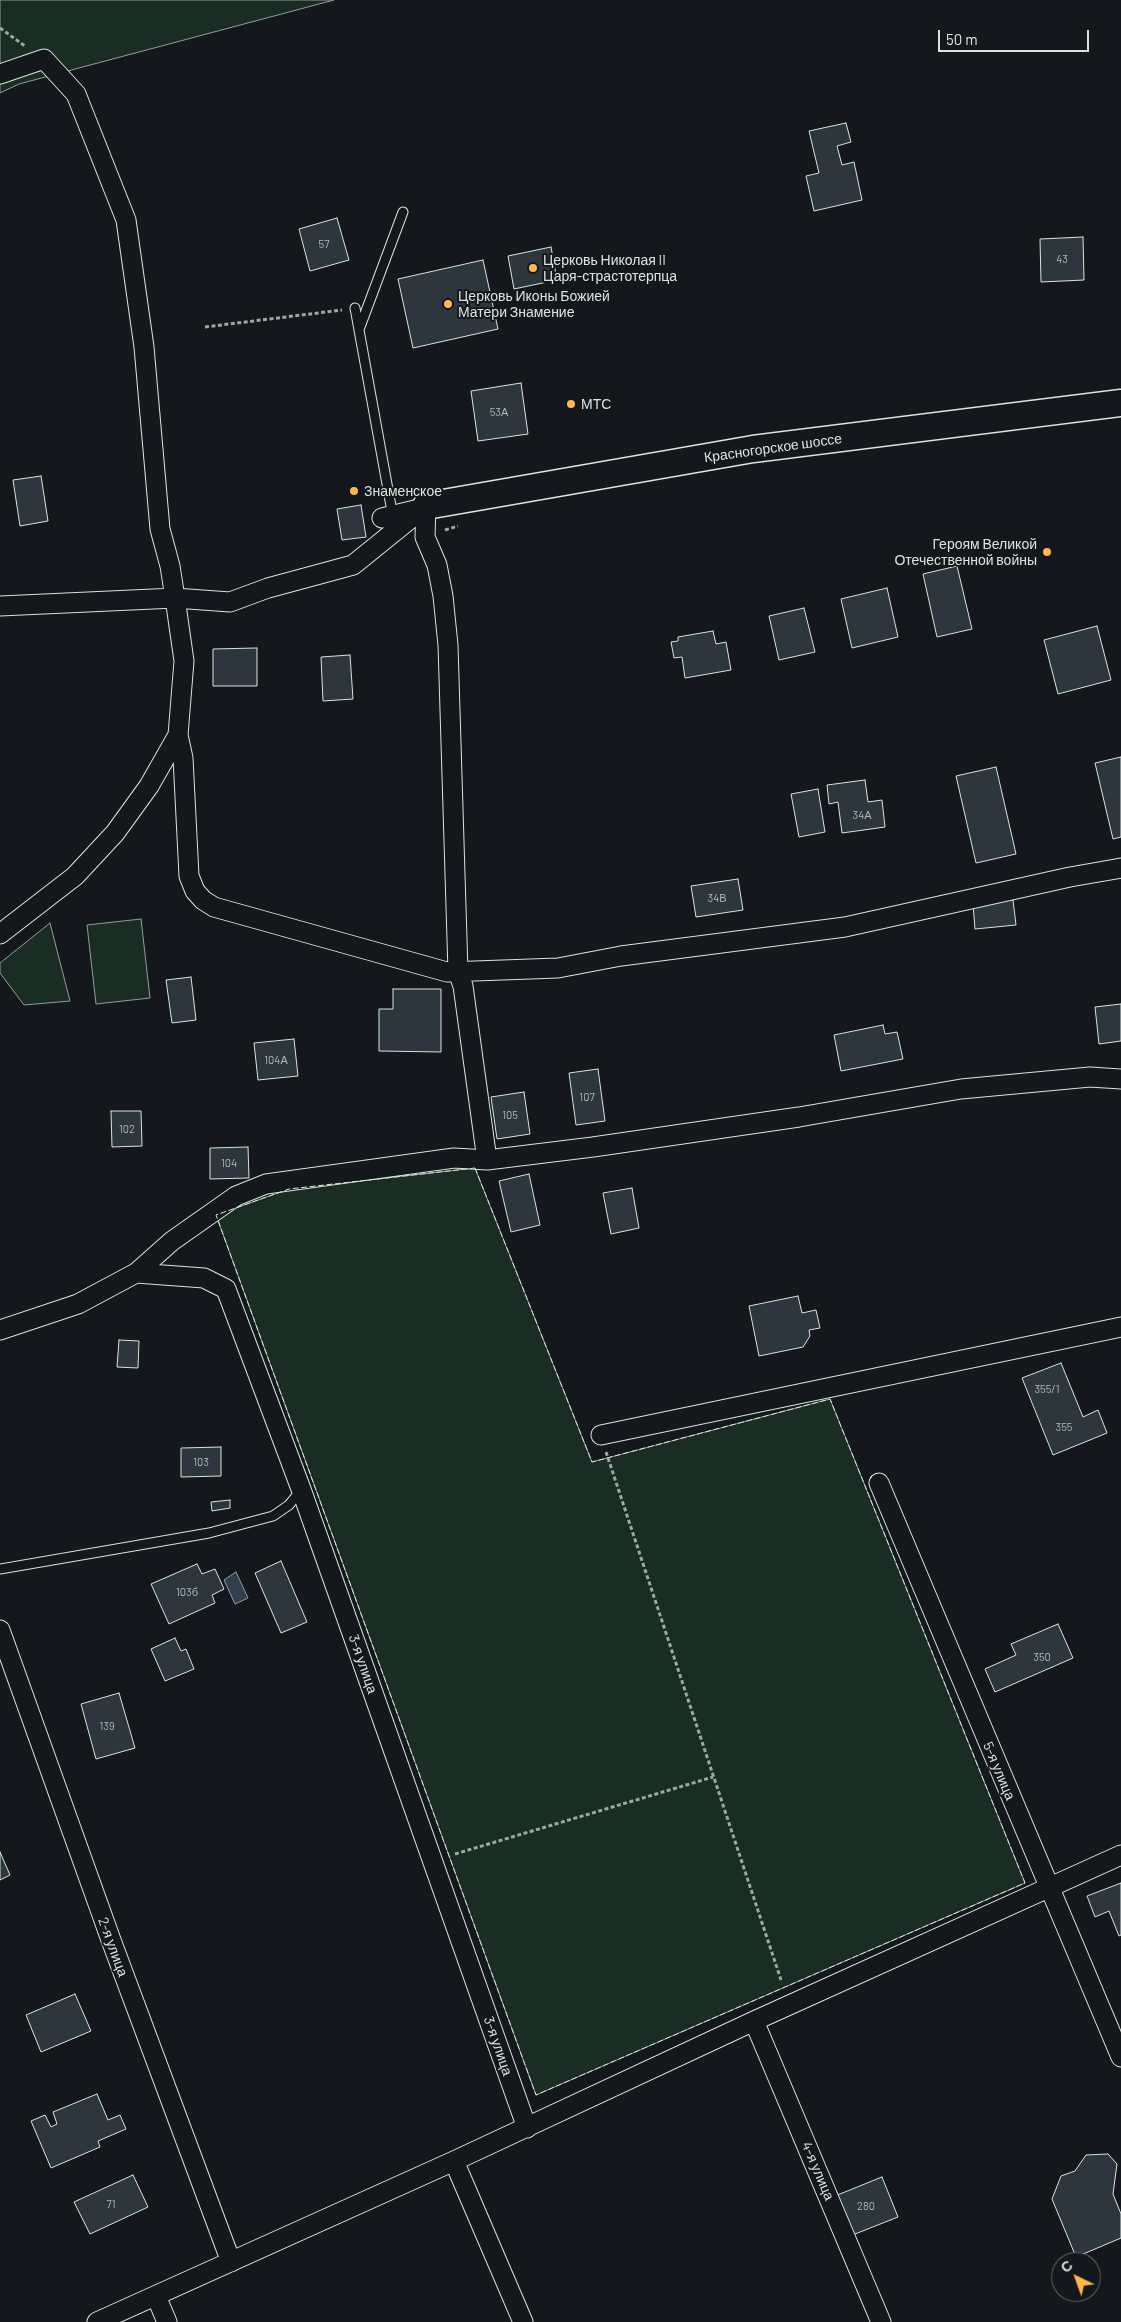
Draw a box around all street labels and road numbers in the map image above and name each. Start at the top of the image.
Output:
street label: Красногорское шоссе [703,430,843,466]
street label: 3-я улица [345,1632,381,1696]
street label: 5-я улица [979,1739,1019,1803]
street label: 2-я улица [95,1915,131,1979]
street label: 3-я улица [480,2014,516,2078]
street label: 4-я улица [798,2139,838,2203]

